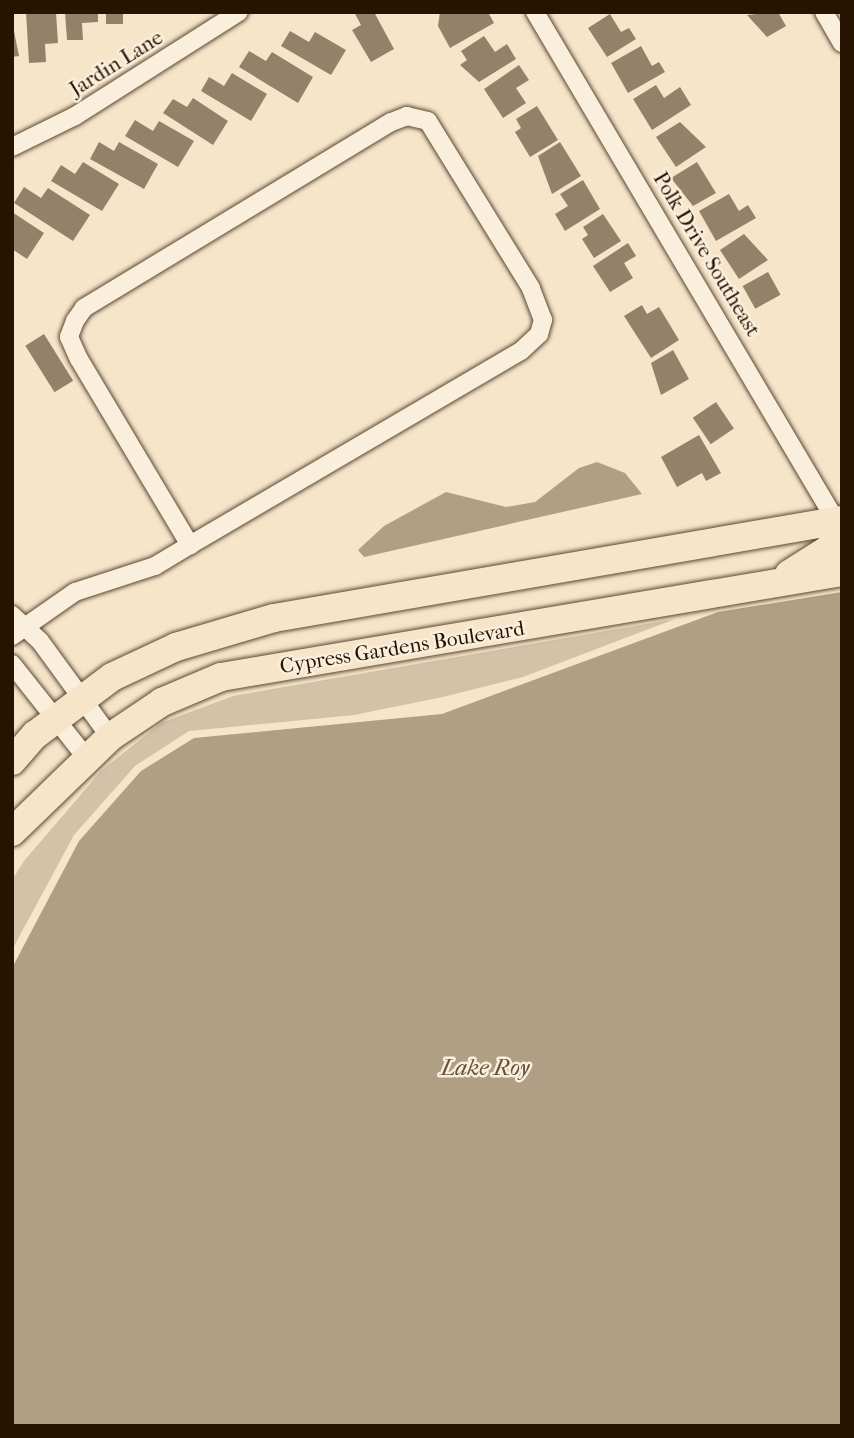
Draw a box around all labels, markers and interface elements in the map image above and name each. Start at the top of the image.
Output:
street label: Jardin Lane [65,24,167,102]
street label: Polk Drive Southeast [648,167,766,341]
street label: Cypress Gardens Boulevard [278,615,526,679]
water label: Lake Roy [441,1054,529,1082]

